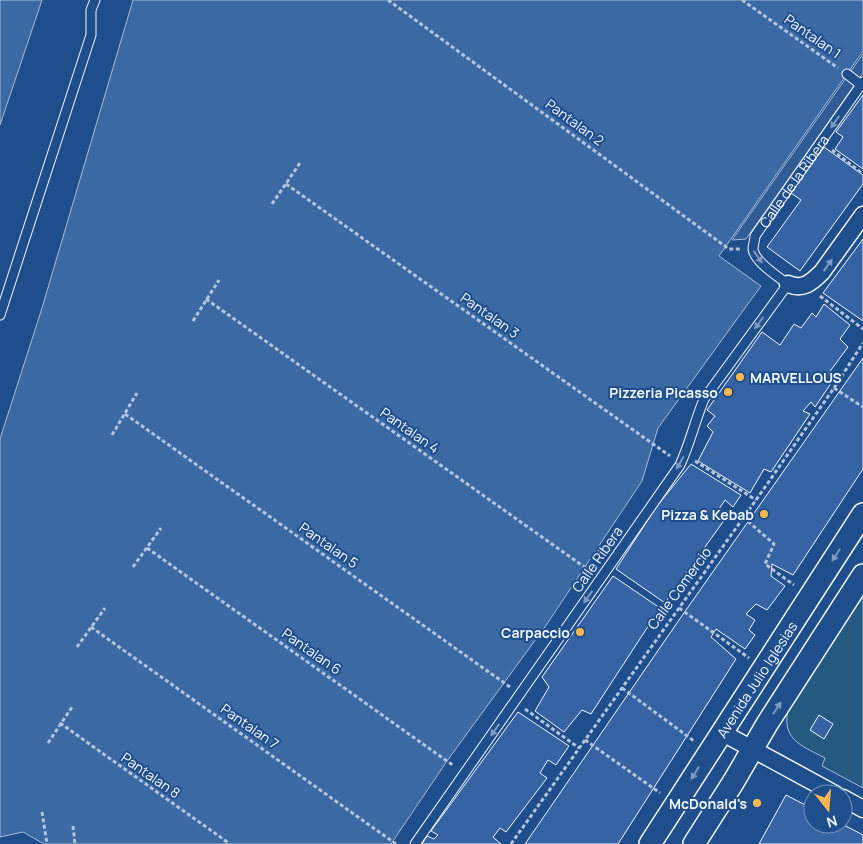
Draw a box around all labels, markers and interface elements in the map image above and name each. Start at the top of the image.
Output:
street label: Pantalan 1 [781,10,845,62]
street label: Pantalan 2 [542,94,608,150]
one-way arrow [830,115,840,128]
street label: Calle de la Ribera [754,131,833,231]
one-way arrow [753,250,763,264]
one-way arrow [822,259,833,272]
street label: Pantalan 3 [457,288,523,342]
one-way arrow [754,316,764,330]
place label: MARVELLOUS [750,368,842,387]
marker: MARVELLOUS [734,371,746,383]
place label: Pizzeria Picasso [609,383,718,402]
marker: Pizzeria Picasso [722,386,734,398]
street label: Pantalan 4 [377,403,443,457]
one-way arrow [676,456,685,470]
place label: Pizza & Kebab [661,505,754,524]
marker: Pizza & Kebab [758,508,770,520]
street label: Pantalan 5 [296,518,362,572]
street label: Calle Ribera [567,522,627,596]
street label: Calle Comercio [643,543,715,633]
one-way arrow [832,548,841,562]
one-way arrow [583,590,593,604]
street label: Avenida Julio Iglesias [712,617,801,741]
place label: Carpaccio [501,623,570,642]
street label: Pantalan 6 [279,624,345,678]
marker: Carpaccio [574,626,586,638]
street label: Pantalan 7 [217,699,283,753]
one-way arrow [772,702,782,715]
one-way arrow [490,723,500,737]
street label: Pantalan 8 [118,748,184,802]
one-way arrow [690,766,699,779]
north arrow [803,784,853,834]
place label: McDonald's [669,794,747,813]
marker: McDonald's [751,797,763,809]
text: N [824,811,840,832]

